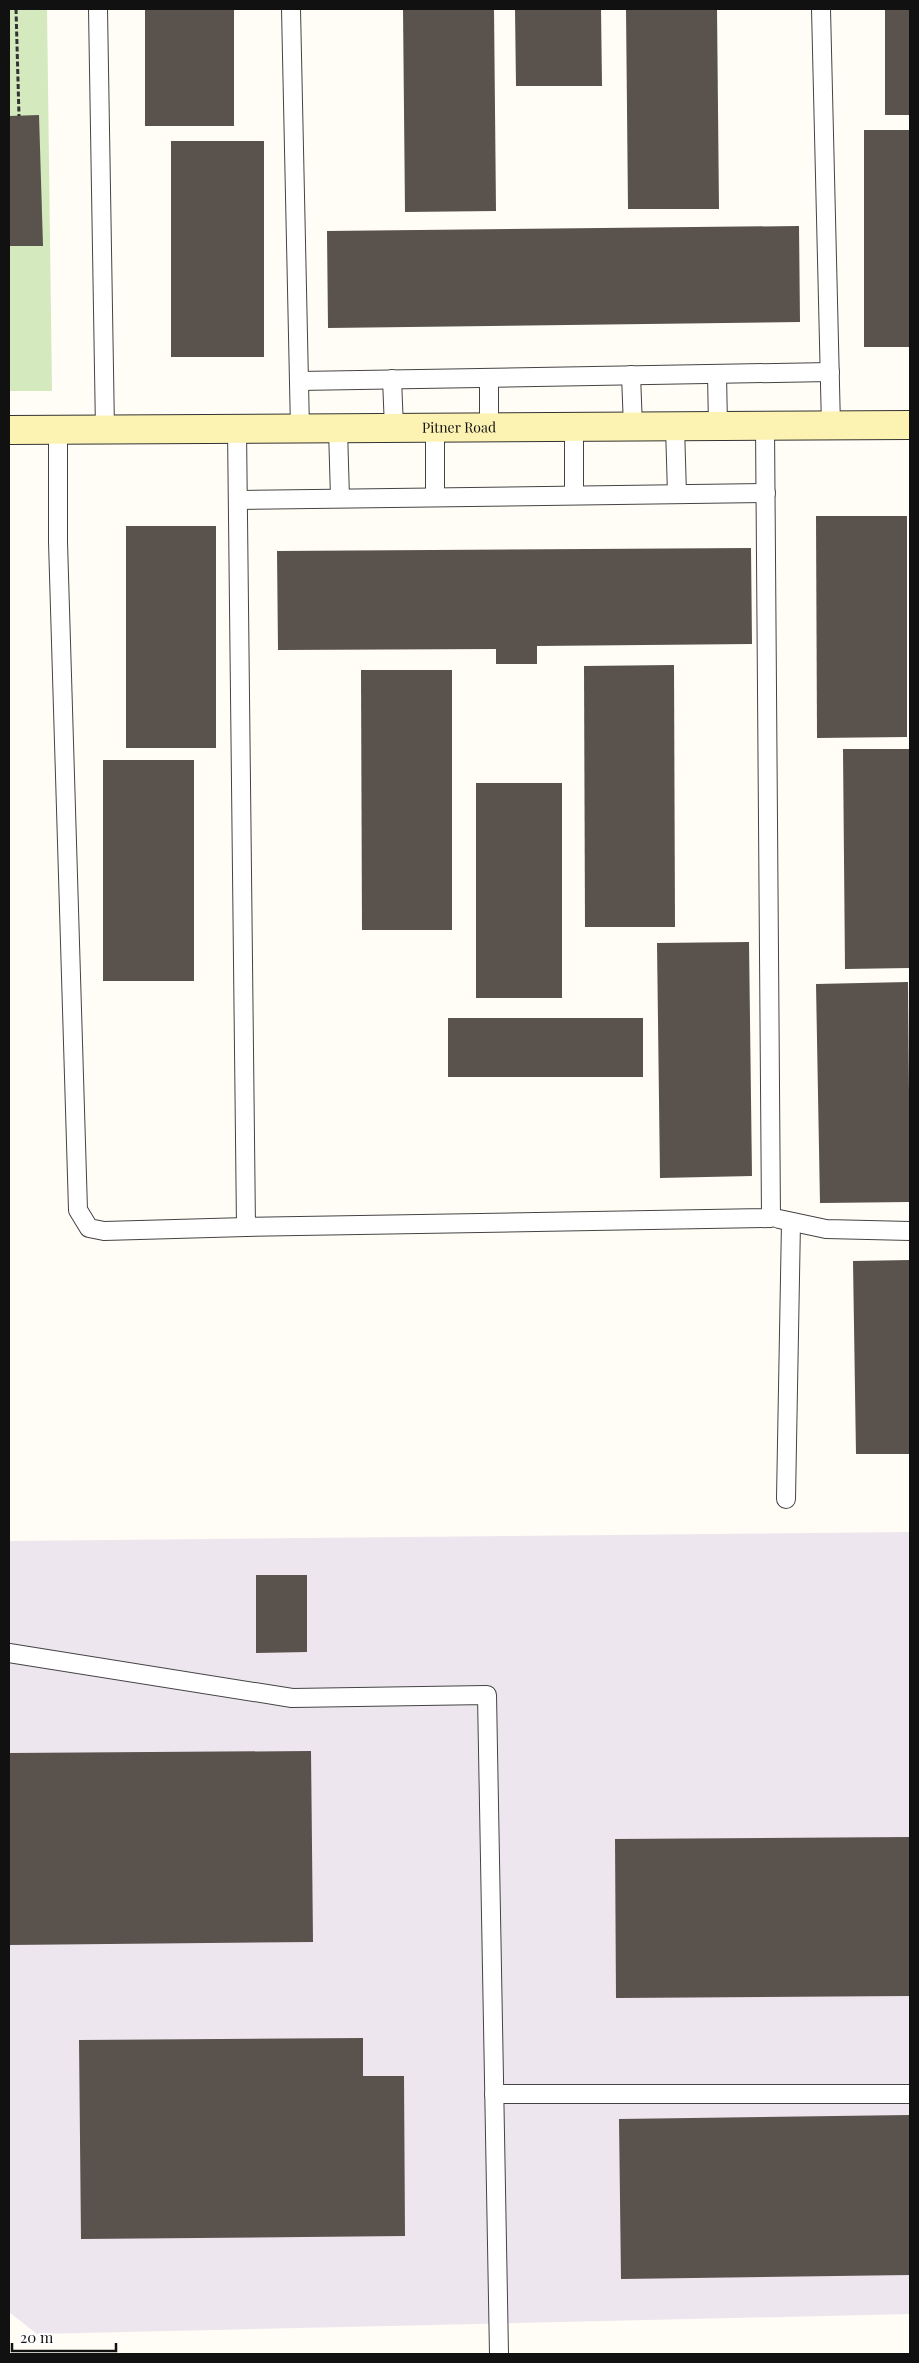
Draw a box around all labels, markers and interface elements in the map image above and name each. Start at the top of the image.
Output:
street label: Pitner Road [422,417,496,437]
scale bar [12,2320,116,2352]
text: 20 m [20,2327,54,2347]

